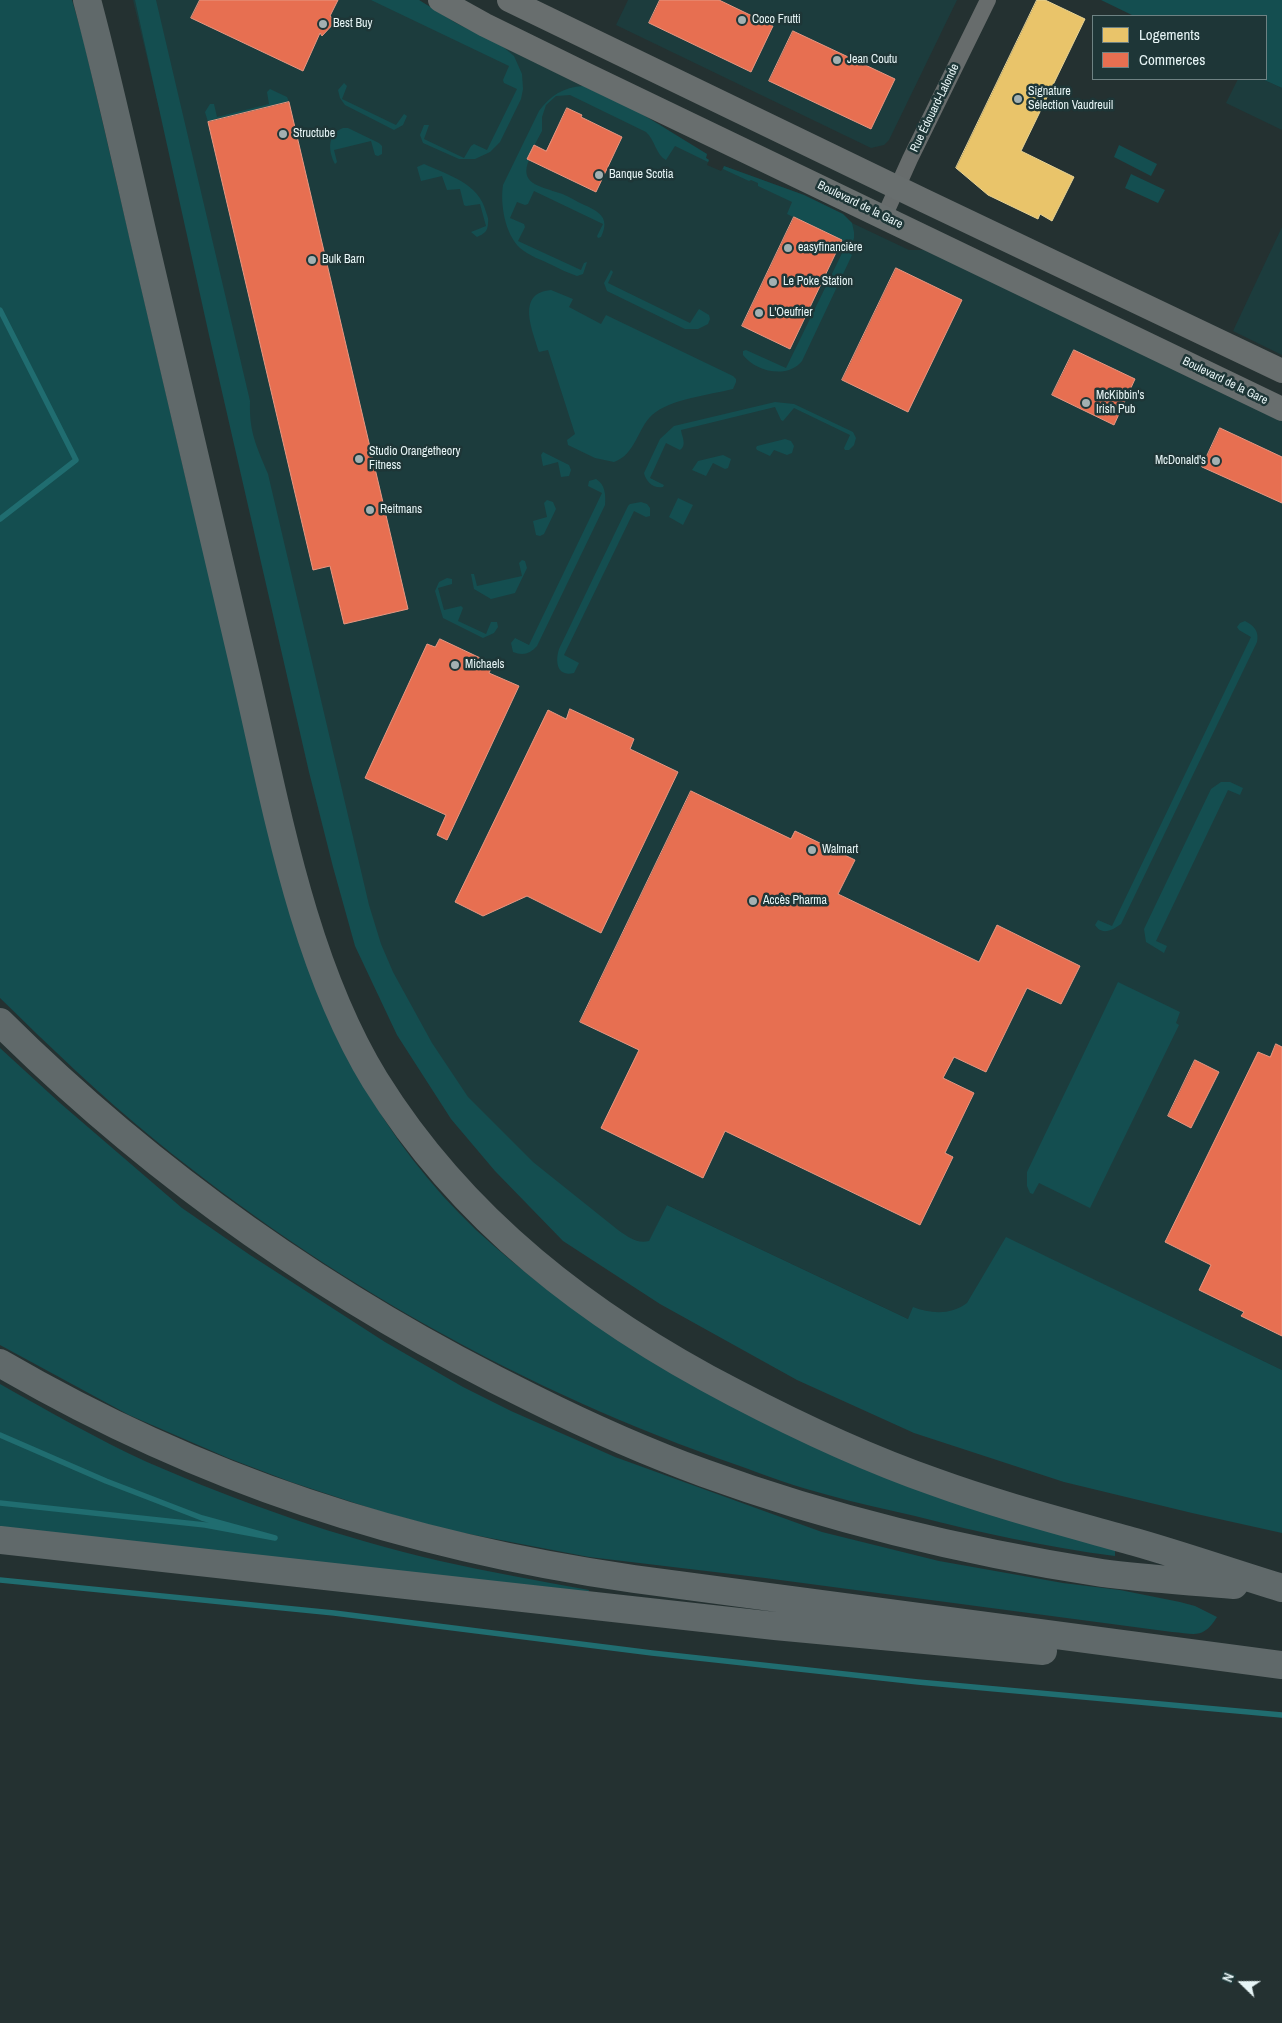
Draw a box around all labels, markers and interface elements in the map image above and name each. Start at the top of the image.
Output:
place label: Coco Frutti [752,13,801,27]
marker: Coco Frutti [736,14,748,26]
legend [1092,15,1267,80]
place label: Best Buy [333,17,372,31]
marker: Best Buy [317,18,329,30]
text: Logements [1139,24,1200,45]
text: Commerces [1139,49,1205,70]
place label: Jean Coutu [847,53,897,67]
marker: Jean Coutu [831,54,843,66]
street label: Rue Édouard-Lalonde [907,62,963,154]
place label: Signature Sélection Vaudreuil [1028,85,1113,113]
marker: Signature Sélection Vaudreuil [1012,93,1024,105]
place label: Structube [293,127,335,141]
marker: Structube [277,128,289,140]
place label: Banque Scotia [609,168,674,182]
marker: Banque Scotia [593,169,605,181]
street label: Boulevard de la Gare [815,178,905,232]
place label: easyfinancière [798,241,863,255]
marker: easyfinancière [782,242,794,254]
place label: Bulk Barn [322,253,365,267]
marker: Bulk Barn [306,254,318,266]
place label: Le Poke Station [783,275,853,289]
marker: Le Poke Station [767,276,779,288]
place label: L'Oeufrier [769,306,812,320]
marker: L'Oeufrier [753,307,765,319]
street label: Boulevard de la Gare [1180,354,1270,408]
place label: McKibbin's Irish Pub [1096,389,1144,417]
marker: McKibbin's Irish Pub [1080,397,1092,409]
place label: Studio Orangetheory Fitness [369,445,460,473]
marker: Studio Orangetheory Fitness [353,453,365,465]
place label: McDonald's [1155,454,1206,468]
marker: McDonald's [1210,455,1222,467]
place label: Reitmans [380,503,422,517]
marker: Reitmans [364,504,376,516]
place label: Michaels [465,658,504,672]
marker: Michaels [449,659,461,671]
place label: Walmart [822,843,858,857]
marker: Walmart [806,844,818,856]
place label: Accès Pharma [763,894,827,908]
marker: Accès Pharma [747,895,759,907]
north arrow [1217,1958,1267,2008]
text: N [1218,1970,1238,1985]

